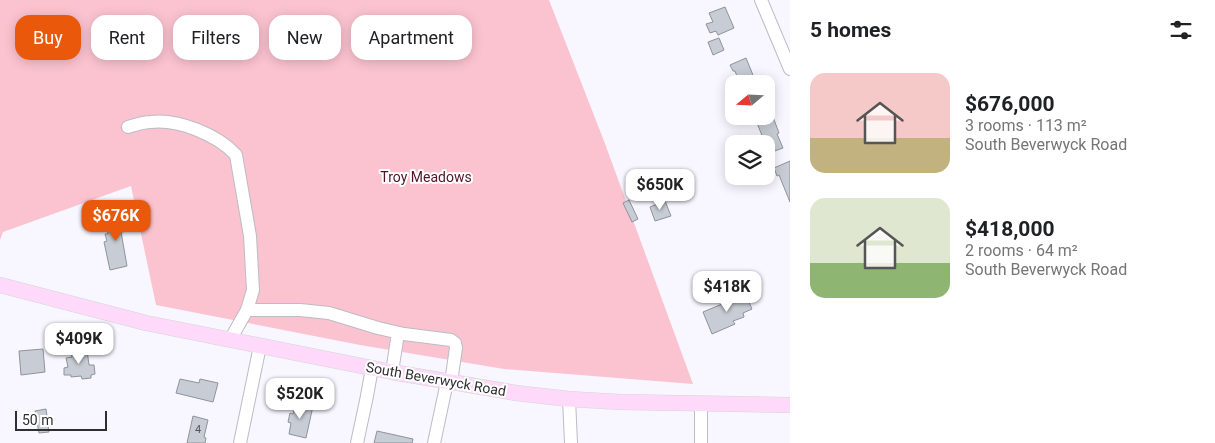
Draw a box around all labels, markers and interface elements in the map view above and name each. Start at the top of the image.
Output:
chip: Buy [15,15,81,60]
chip: Rent [91,15,163,60]
chip: Filters [173,15,259,60]
chip: New [269,15,341,60]
chip: Apartment [351,15,472,60]
icon: filters [1167,16,1195,44]
text: 5 homes [810,18,891,42]
north arrow [725,75,775,125]
map controls [725,75,775,185]
text: $676,000 [965,92,1055,116]
icon: home [850,93,910,153]
text: 3 rooms · 113 m² [965,116,1087,135]
button: layers [725,135,775,185]
text: South Beverwyck Road [965,135,1127,154]
pin: $650K [625,168,695,211]
park label: Troy Meadows [380,169,472,185]
text: $650K [637,175,683,194]
pin: $676K [81,200,151,242]
text: $676K [93,206,139,225]
text: $418,000 [965,217,1055,241]
icon: home [850,218,910,278]
text: 2 rooms · 64 m² [965,241,1078,260]
text: South Beverwyck Road [965,260,1127,279]
pin: $418K [692,270,762,313]
text: $418K [704,277,750,296]
pin: $409K [44,322,114,365]
text: $409K [56,329,102,348]
street label: South Beverwyck Road [365,359,507,399]
pin: $520K [265,378,335,420]
text: $520K [277,384,323,403]
scale bar [15,408,108,431]
text: 50 m [22,412,54,428]
house number: 4 [195,423,201,436]

